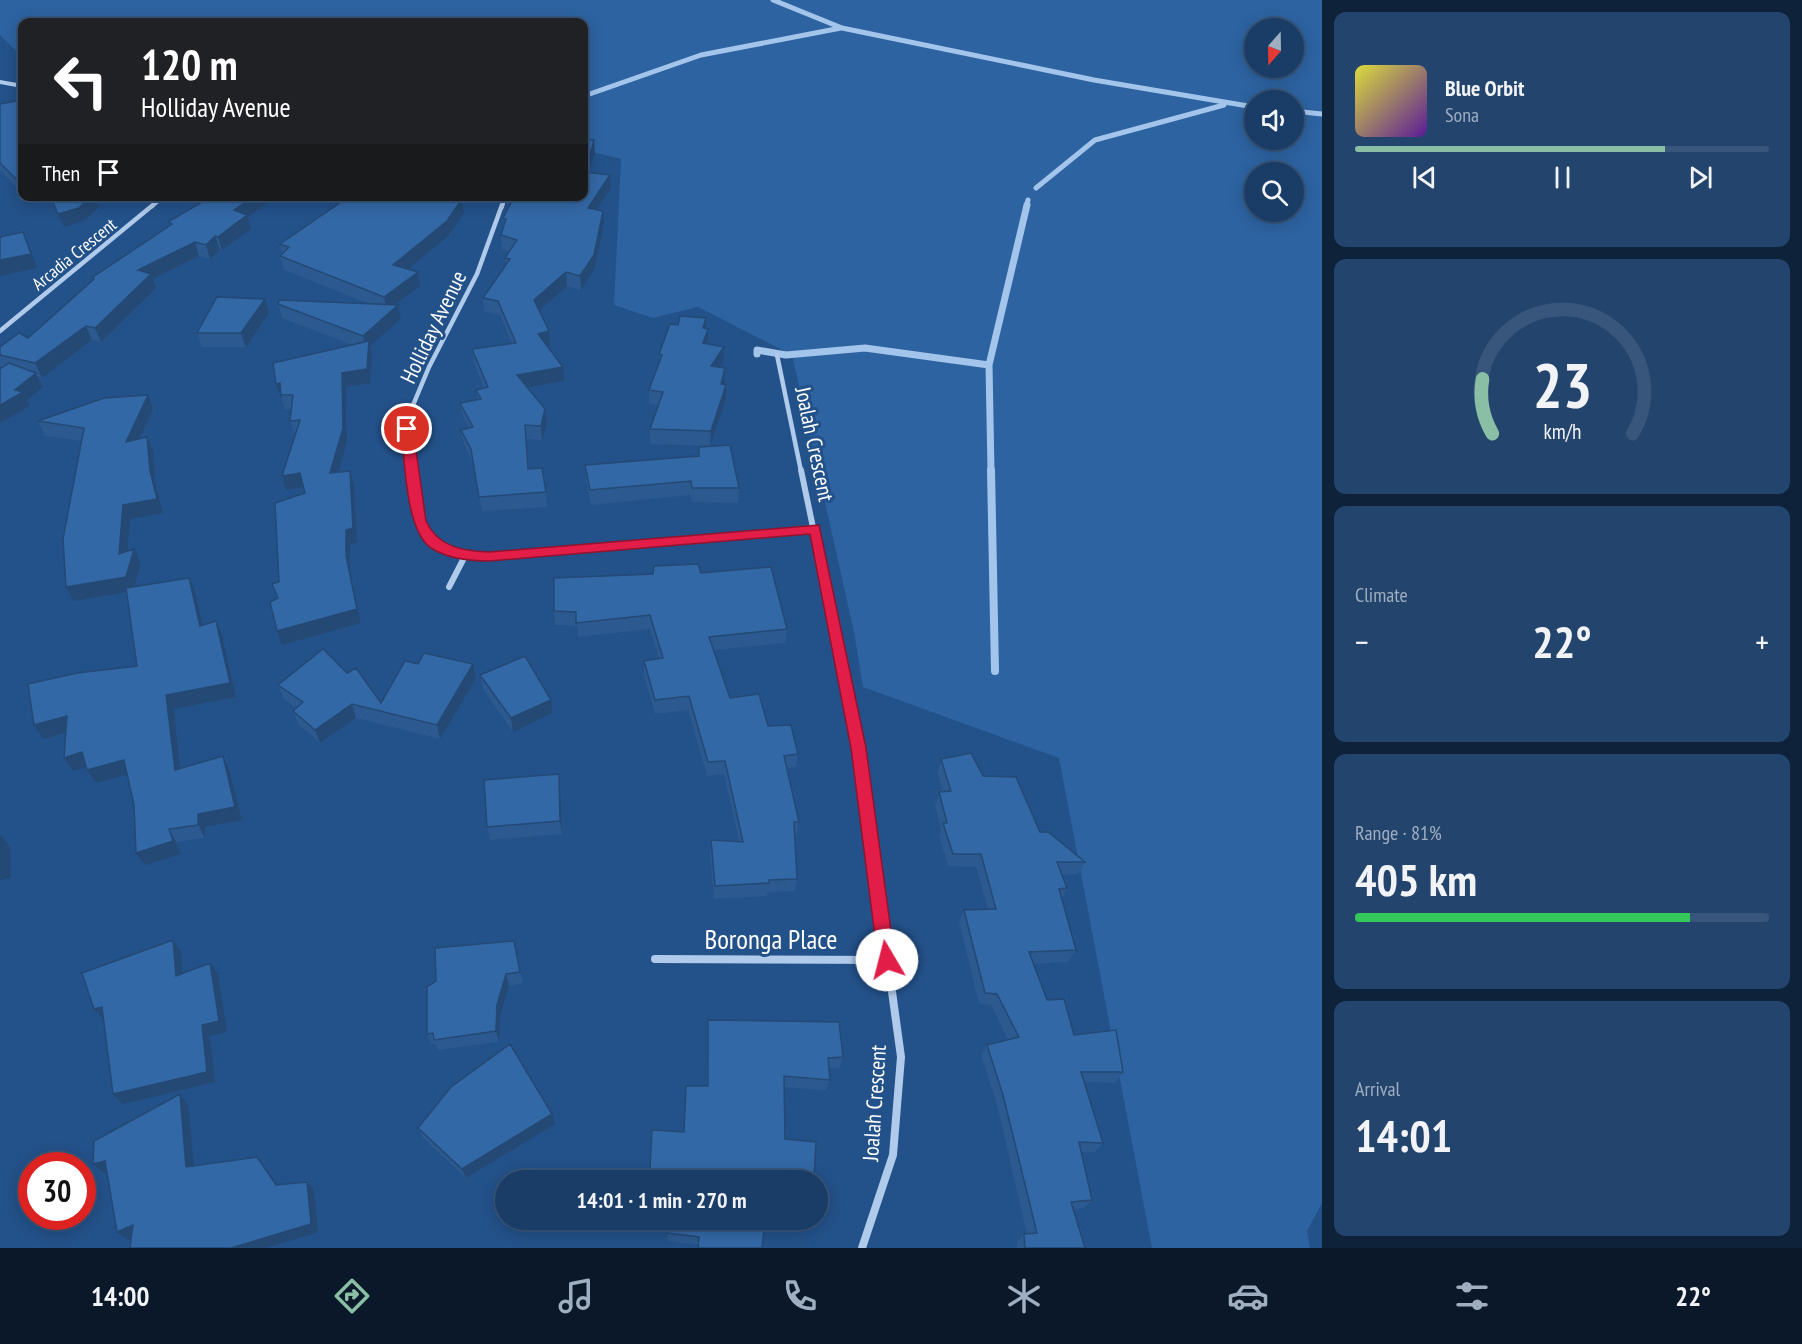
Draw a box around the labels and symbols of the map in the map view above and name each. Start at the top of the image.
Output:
north arrow [1244,18,1304,78]
street label: Arcadia Crescent [27,213,121,295]
street label: Holliday Avenue [394,266,472,388]
street label: Joalah Crescent [789,383,841,504]
pin [381,403,432,454]
street label: Boronga Place [704,922,838,956]
position arrow [855,928,919,992]
street label: Joalah Crescent [856,1044,892,1163]
speed limit sign: 30 [18,1152,96,1230]

